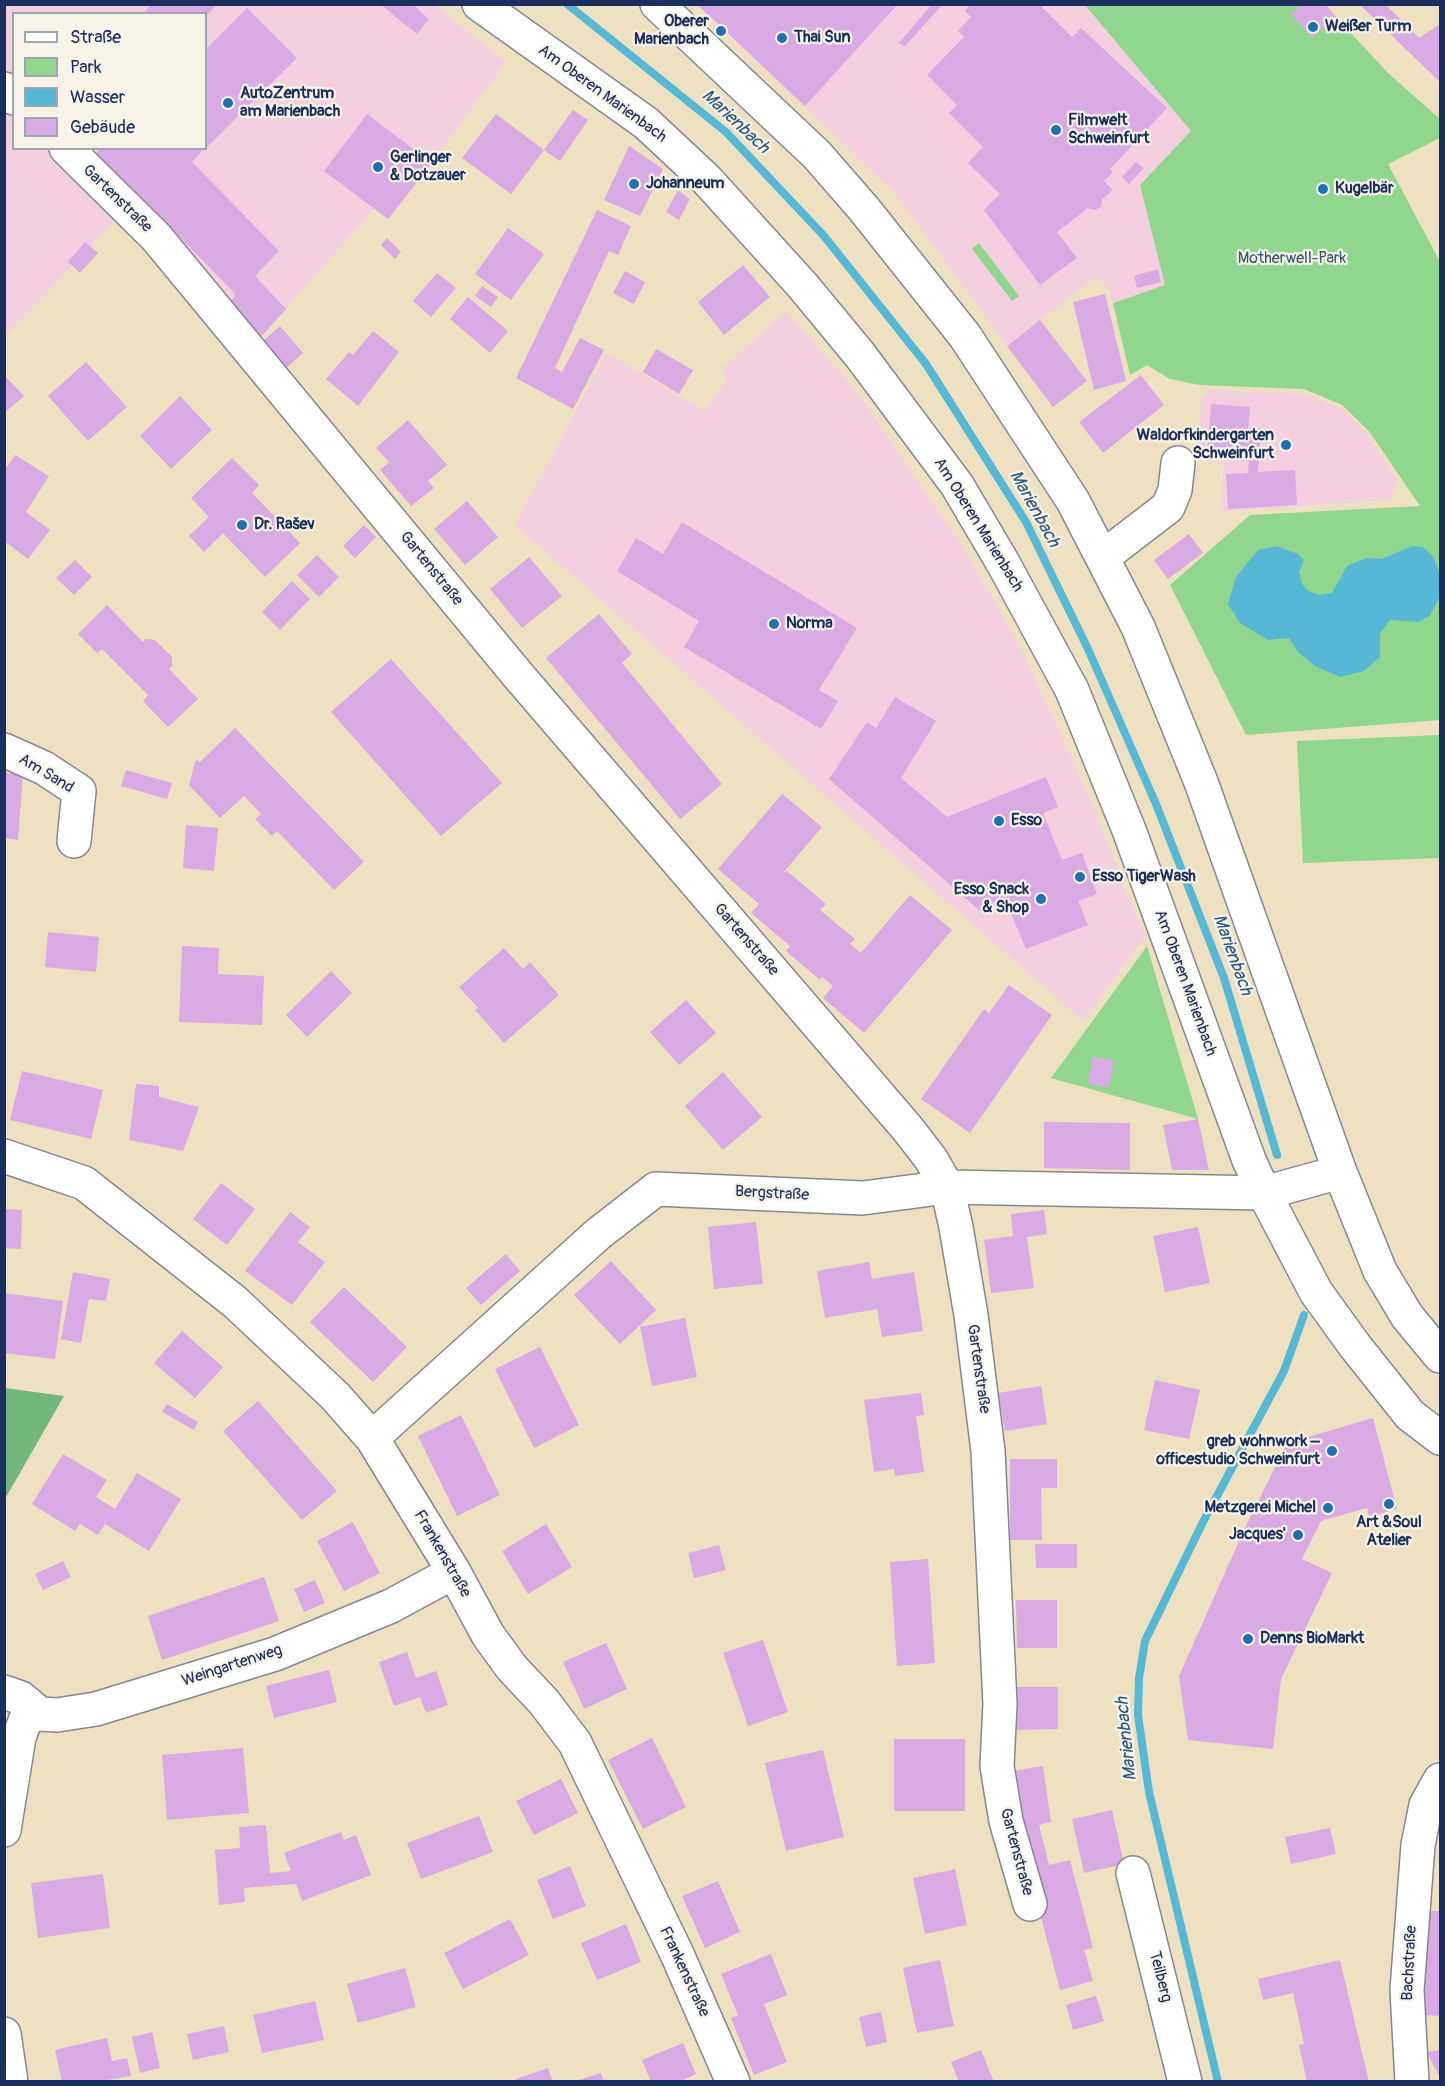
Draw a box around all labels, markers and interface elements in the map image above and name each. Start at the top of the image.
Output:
legend [12,12,207,150]
place label: Oberer Marienbach [634,12,709,50]
place label: Weißer Turm [1325,17,1412,37]
marker: Weißer Turm [1306,20,1320,34]
marker: Oberer Marienbach [714,24,728,38]
text: Straße [70,26,121,49]
place label: Thai Sun [794,28,851,48]
marker: Thai Sun [775,31,789,45]
street label: Am Oberen Marienbach [534,41,670,147]
text: Park [70,56,102,79]
place label: AutoZentrum am Marienbach [240,84,340,122]
water label: Marienbach [697,85,773,159]
text: Wasser [70,86,125,109]
marker: AutoZentrum am Marienbach [221,96,235,110]
place label: Filmwelt Schweinfurt [1068,111,1149,149]
text: Gebäude [70,116,135,139]
marker: Filmwelt Schweinfurt [1049,123,1063,137]
place label: Gerlinger & Dotzauer [390,148,466,186]
marker: Gerlinger & Dotzauer [371,160,385,174]
street label: Gartenstraße [78,161,156,237]
place label: Johanneum [646,174,724,194]
marker: Johanneum [627,177,641,191]
place label: Kugelbär [1335,179,1394,199]
marker: Kugelbär [1316,182,1330,196]
park label: Motherwell-Park [1238,249,1346,269]
place label: Waldorfkindergarten Schweinfurt [1136,426,1274,464]
marker: Waldorfkindergarten Schweinfurt [1279,438,1293,452]
street label: Am Oberen Marienbach [929,455,1027,595]
water label: Marienbach [1004,467,1064,551]
place label: Dr. Rašev [254,515,315,535]
marker: Dr. Rašev [235,518,249,532]
street label: Gartenstraße [395,528,467,610]
place label: Norma [786,614,833,634]
marker: Norma [767,617,781,631]
street label: Am Sand [15,750,77,798]
place label: Esso [1011,811,1042,831]
marker: Esso [992,814,1006,828]
place label: Esso TigerWash [1092,867,1196,887]
marker: Esso TigerWash [1073,870,1087,884]
place label: Esso Snack & Shop [954,880,1029,918]
marker: Esso Snack & Shop [1034,892,1048,906]
street label: Gartenstraße [709,900,783,980]
street label: Am Oberen Marienbach [1150,907,1220,1059]
water label: Marienbach [1207,912,1257,998]
street label: Bergstraße [735,1182,809,1206]
street label: Gartenstraße [962,1323,994,1415]
place label: greb wohnwork – officestudio Schweinfurt [1156,1432,1320,1470]
marker: greb wohnwork – officestudio Schweinfurt [1325,1444,1339,1458]
marker: Art &Soul Atelier [1382,1497,1396,1511]
place label: Metzgerei Michel [1205,1498,1316,1518]
marker: Metzgerei Michel [1321,1501,1335,1515]
street label: Frankenstraße [409,1507,475,1601]
place label: Art &Soul Atelier [1356,1513,1422,1551]
place label: Jacques' [1229,1525,1286,1545]
marker: Jacques' [1291,1528,1305,1542]
place label: Denns BioMarkt [1260,1629,1364,1649]
marker: Denns BioMarkt [1241,1632,1255,1646]
street label: Weingartenweg [179,1641,285,1691]
water label: Marienbach [1112,1696,1142,1782]
street label: Gartenstraße [995,1806,1037,1898]
street label: Frankenstraße [655,1924,713,2020]
street label: Bachstraße [1398,1925,1422,2001]
street label: Teilberg [1144,1949,1176,2005]

